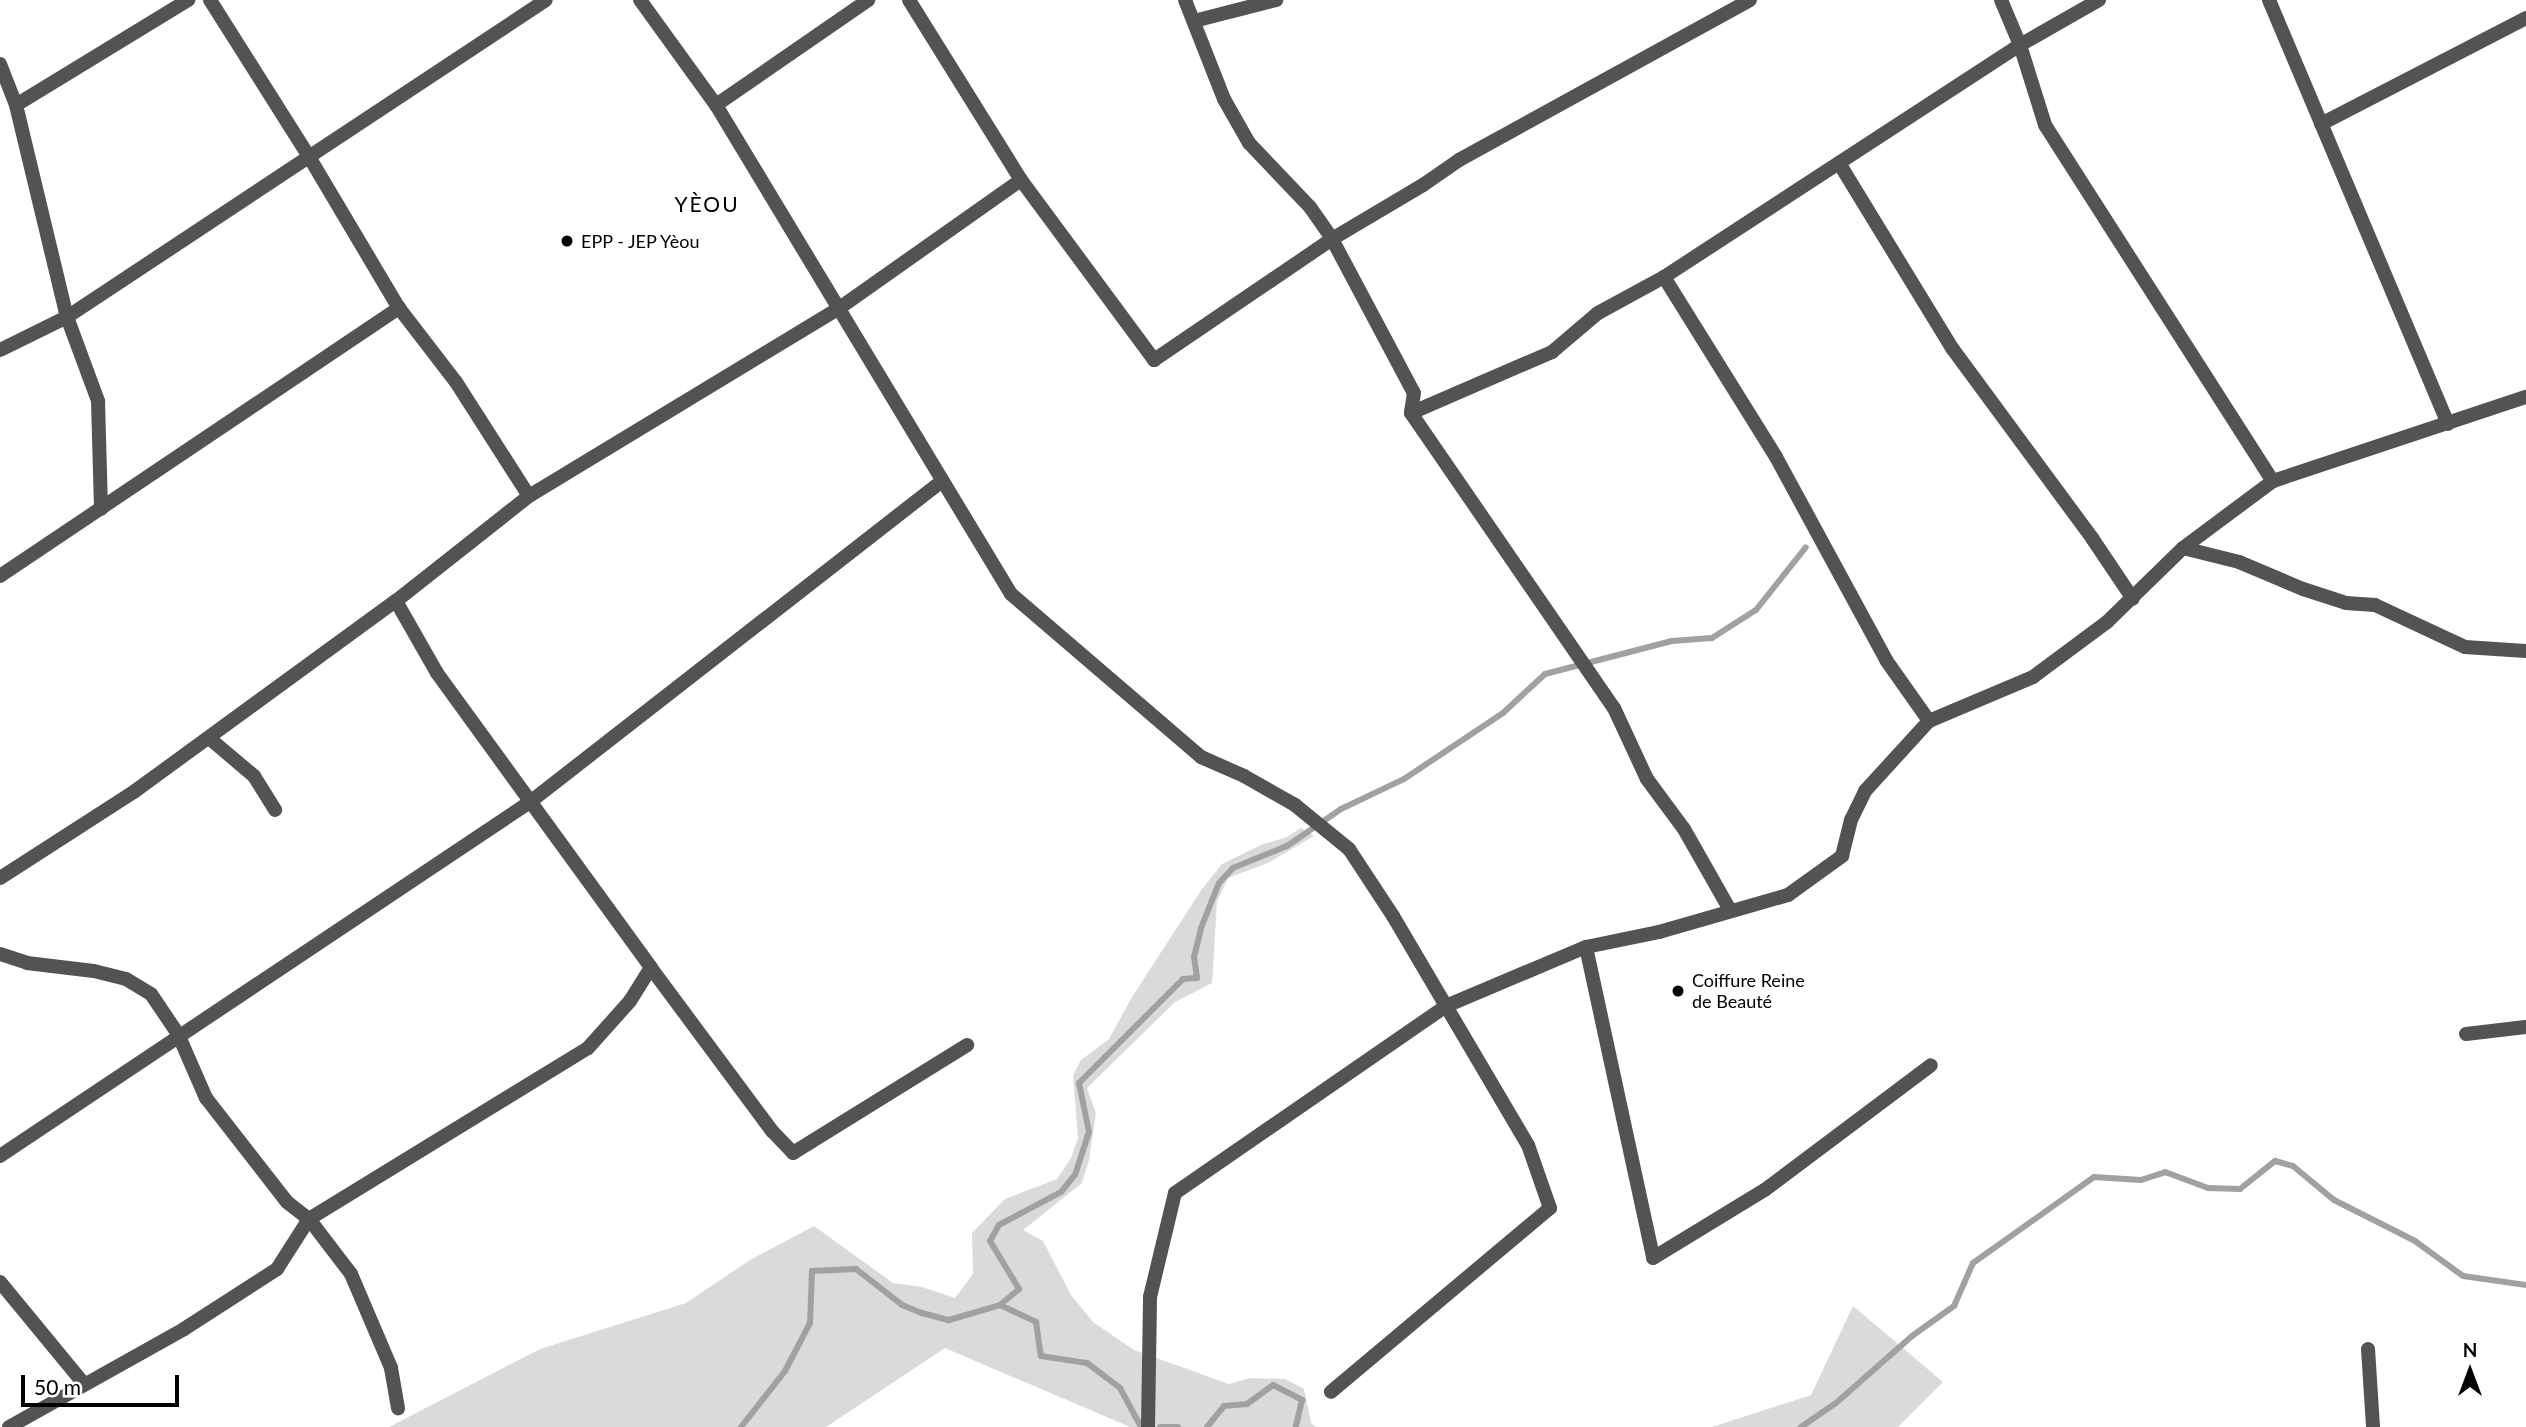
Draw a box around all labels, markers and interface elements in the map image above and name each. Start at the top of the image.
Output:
district label: YÈOU [675,191,739,217]
place label: EPP - JEP Yèou [581,230,702,252]
marker: EPP - JEP Yèou [559,233,575,249]
place label: Coiffure Reine de Beauté [1692,970,1805,1012]
marker: Coiffure Reine de Beauté [1670,983,1686,999]
north arrow [2435,1336,2505,1406]
text: N [2463,1338,2477,1361]
scale bar [24,1360,182,1404]
text: 50 m [34,1374,81,1399]

